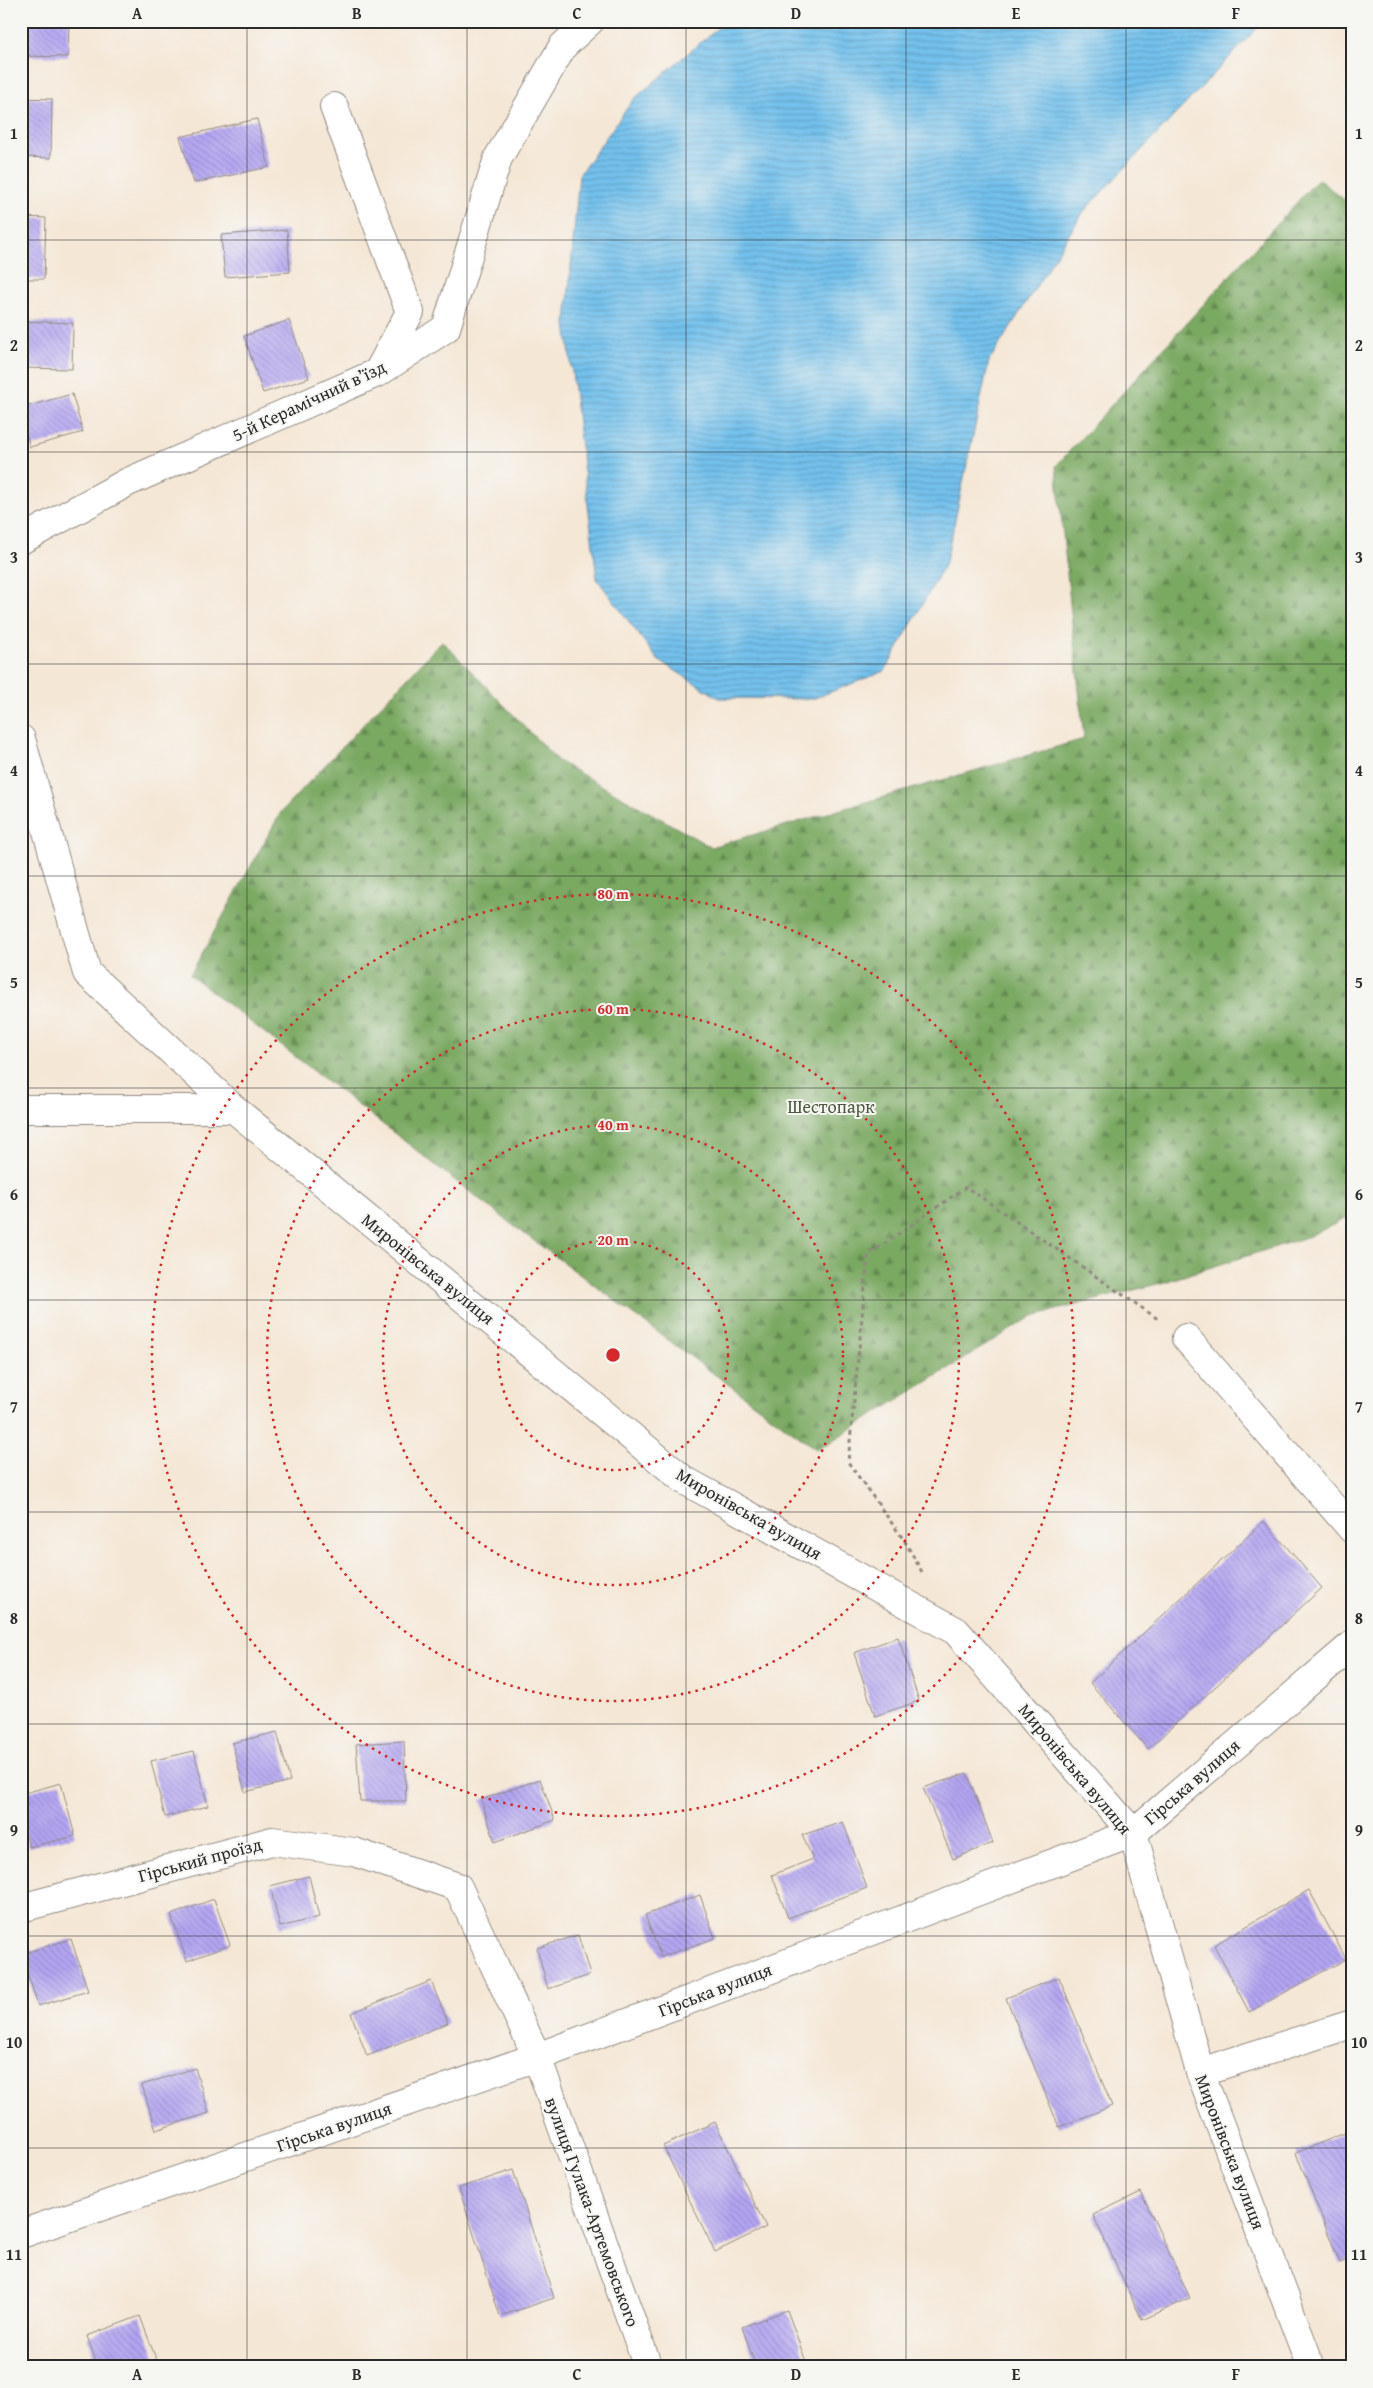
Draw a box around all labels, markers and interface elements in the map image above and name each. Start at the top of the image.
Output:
text: A [132,1,143,25]
text: B [352,1,362,25]
text: C [572,1,582,25]
text: D [791,1,801,25]
text: E [1012,1,1021,25]
text: F [1232,1,1240,25]
text: 1 [10,121,18,145]
text: 1 [1355,121,1363,145]
text: 2 [10,333,18,357]
text: 2 [1355,333,1363,357]
street label: 5-й Керамічний в’їзд [227,353,390,448]
text: 3 [10,545,18,569]
text: 3 [1355,545,1363,569]
text: 4 [10,758,18,782]
text: 4 [1355,758,1363,782]
text: 80 m [597,883,629,904]
text: 5 [10,970,18,994]
text: 5 [1355,970,1363,994]
text: 60 m [597,998,629,1019]
park label: Шестопарк [787,1093,875,1120]
text: 40 m [597,1114,629,1135]
text: 6 [10,1182,18,1206]
text: 6 [1355,1182,1363,1206]
street label: Миронівська вулиця [356,1206,501,1331]
text: 20 m [597,1229,629,1250]
centre of rings [604,1346,622,1364]
text: 7 [10,1394,18,1418]
text: 7 [1355,1394,1363,1418]
street label: Миронівська вулиця [671,1461,827,1566]
text: 8 [10,1606,18,1630]
text: 8 [1355,1606,1363,1630]
street label: Миронівська вулиця [1012,1697,1139,1840]
street label: Гірська вулиця [1138,1732,1246,1831]
text: 9 [10,1818,18,1842]
text: 9 [1355,1818,1363,1842]
street label: Гірський проїзд [135,1830,265,1889]
street label: Гірська вулиця [654,1955,776,2024]
text: 10 [6,2030,22,2054]
text: 10 [1351,2030,1367,2054]
street label: Миронівська вулиця [1188,2070,1273,2233]
street label: вулиця Гулака-Артемовського [538,2093,647,2331]
street label: Гірська вулиця [273,2094,395,2159]
text: 11 [6,2242,22,2266]
text: 11 [1351,2242,1367,2266]
text: A [132,2362,143,2386]
text: B [352,2362,362,2386]
text: C [572,2362,582,2386]
text: D [791,2362,801,2386]
text: E [1012,2362,1021,2386]
text: F [1232,2362,1240,2386]

